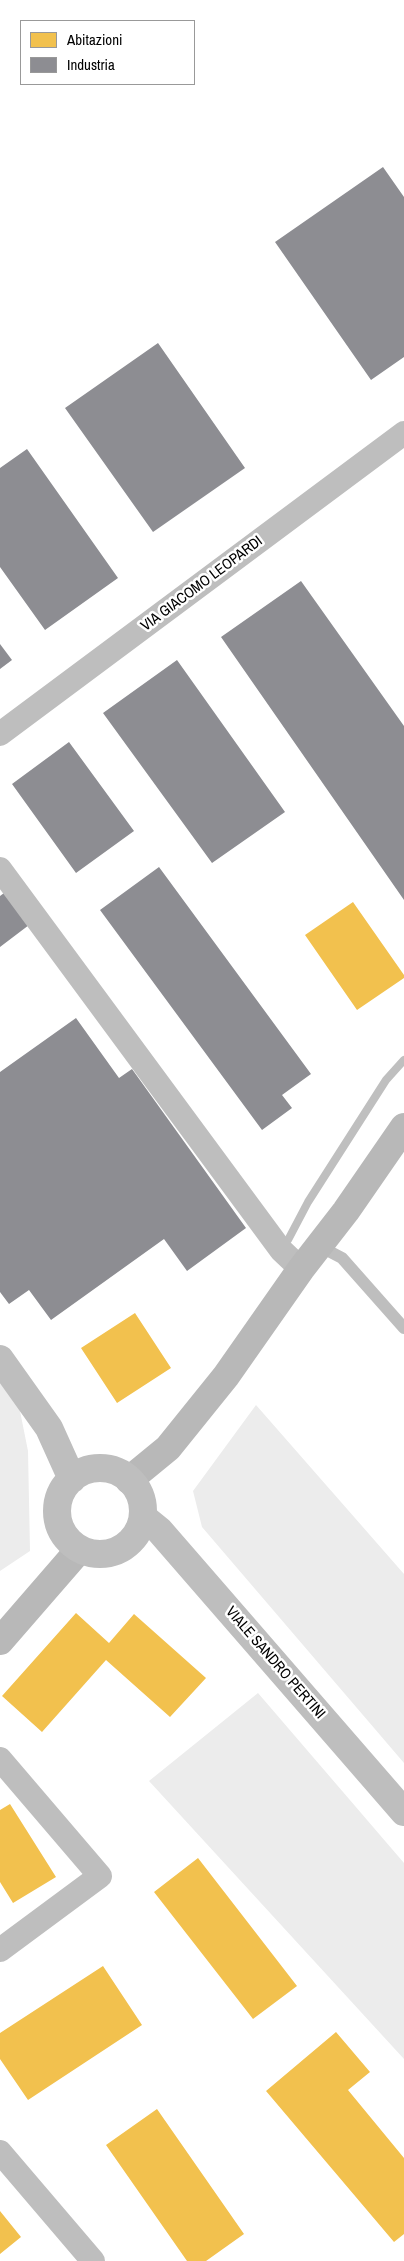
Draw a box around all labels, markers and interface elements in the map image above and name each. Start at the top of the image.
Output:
legend [20,20,195,85]
text: Abitazioni [67,29,122,50]
text: Industria [67,54,115,75]
street label: VIA GIACOMO LEOPARDI [138,532,266,636]
street label: VIALE SANDRO PERTINI [221,1603,329,1723]

